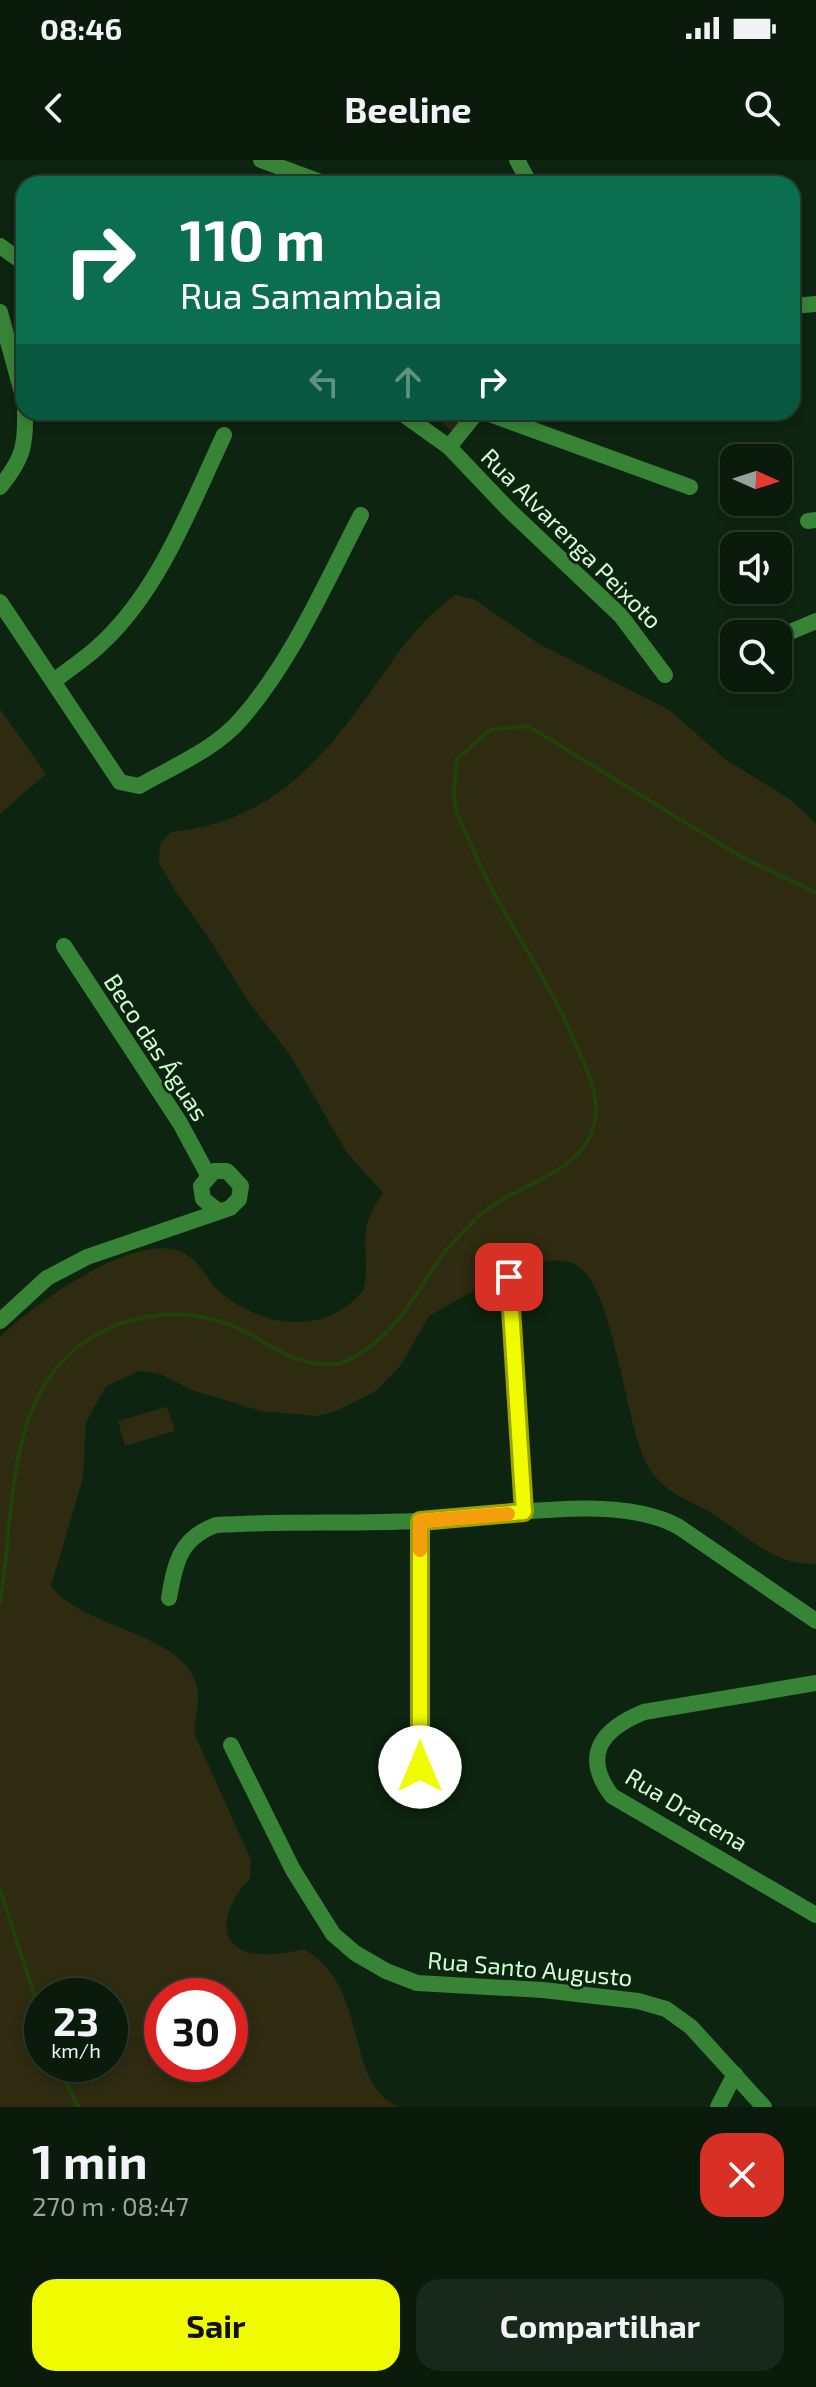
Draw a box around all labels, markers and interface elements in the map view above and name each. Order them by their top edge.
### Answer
text: 08:46 [40,10,122,46]
icon: back [32,86,76,130]
icon: search [740,86,784,130]
text: Beeline [344,87,472,130]
text: 110 m [180,205,325,272]
icon: right [48,208,152,312]
text: Rua Samambaia [180,273,442,316]
icon: left [302,360,346,404]
icon: ahead [386,360,430,404]
icon: right [470,360,514,404]
street label: Rua Alvarenga Peixoto [476,442,668,634]
north arrow [720,444,792,516]
map controls [720,444,792,692]
button: sound [720,532,792,604]
button: search [720,620,792,692]
street label: Beco das Águas [99,968,215,1126]
pin [475,1243,543,1311]
icon: arrive [487,1255,531,1299]
position arrow [378,1725,462,1809]
street label: Rua Dracena [621,1761,753,1857]
street label: Rua Santo Augusto [426,1945,634,1991]
speed limit sign: 30 [144,1978,248,2082]
text: 23 [53,1996,99,2044]
text: km/h [51,2038,101,2062]
text: 1 min [32,2131,148,2189]
button: close [700,2133,784,2217]
text: 270 m · 08:47 [32,2190,189,2221]
button: Sair [32,2279,400,2371]
button: Compartilhar [416,2279,784,2371]

